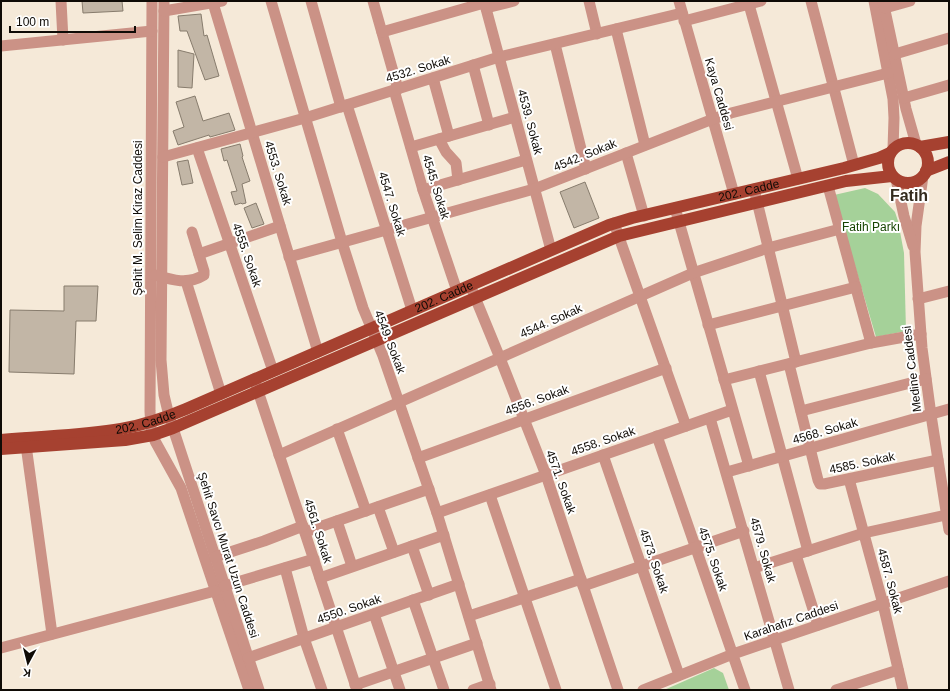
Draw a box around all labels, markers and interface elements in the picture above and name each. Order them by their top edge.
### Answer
scale bar [10,8,135,34]
text: 100 m [16,15,49,29]
street label: 4532. Sokak [384,52,453,85]
street label: Kaya Caddesi [702,56,736,132]
street label: 4539. Sokak [515,88,546,157]
street label: 4542. Sokak [551,136,619,174]
street label: 4553. Sokak [262,139,295,208]
street label: Şehit M. Selim Kiraz Caddesi [131,140,145,296]
street label: 4545. Sokak [420,153,453,222]
street label: 4547. Sokak [376,170,409,239]
street label: 202. Cadde [717,176,781,204]
district label: Fatih [890,187,928,204]
park label: Fatih Parkı [842,220,900,234]
street label: 4555. Sokak [230,221,265,290]
street label: 202. Cadde [413,278,476,316]
street label: 4544. Sokak [518,301,585,341]
street label: 4549. Sokak [372,308,409,377]
street label: Medine Caddesi [900,325,924,413]
street label: 4556. Sokak [503,382,572,418]
street label: 202. Cadde [114,407,178,437]
street label: 4568. Sokak [791,415,860,447]
street label: 4558. Sokak [569,423,638,458]
street label: 4571. Sokak [543,448,579,517]
street label: 4585. Sokak [828,449,897,477]
street label: Şehit Savcı Murat Uzun Caddesi [195,470,261,640]
street label: 4561. Sokak [301,497,335,566]
street label: 4579. Sokak [747,516,779,585]
street label: 4575. Sokak [696,525,731,594]
street label: 4573. Sokak [637,527,672,596]
street label: 4587. Sokak [875,547,906,616]
street label: 4550. Sokak [315,591,384,626]
street label: Karahafız Caddesi [742,598,840,644]
north arrow [8,643,48,683]
text: K [22,666,31,679]

